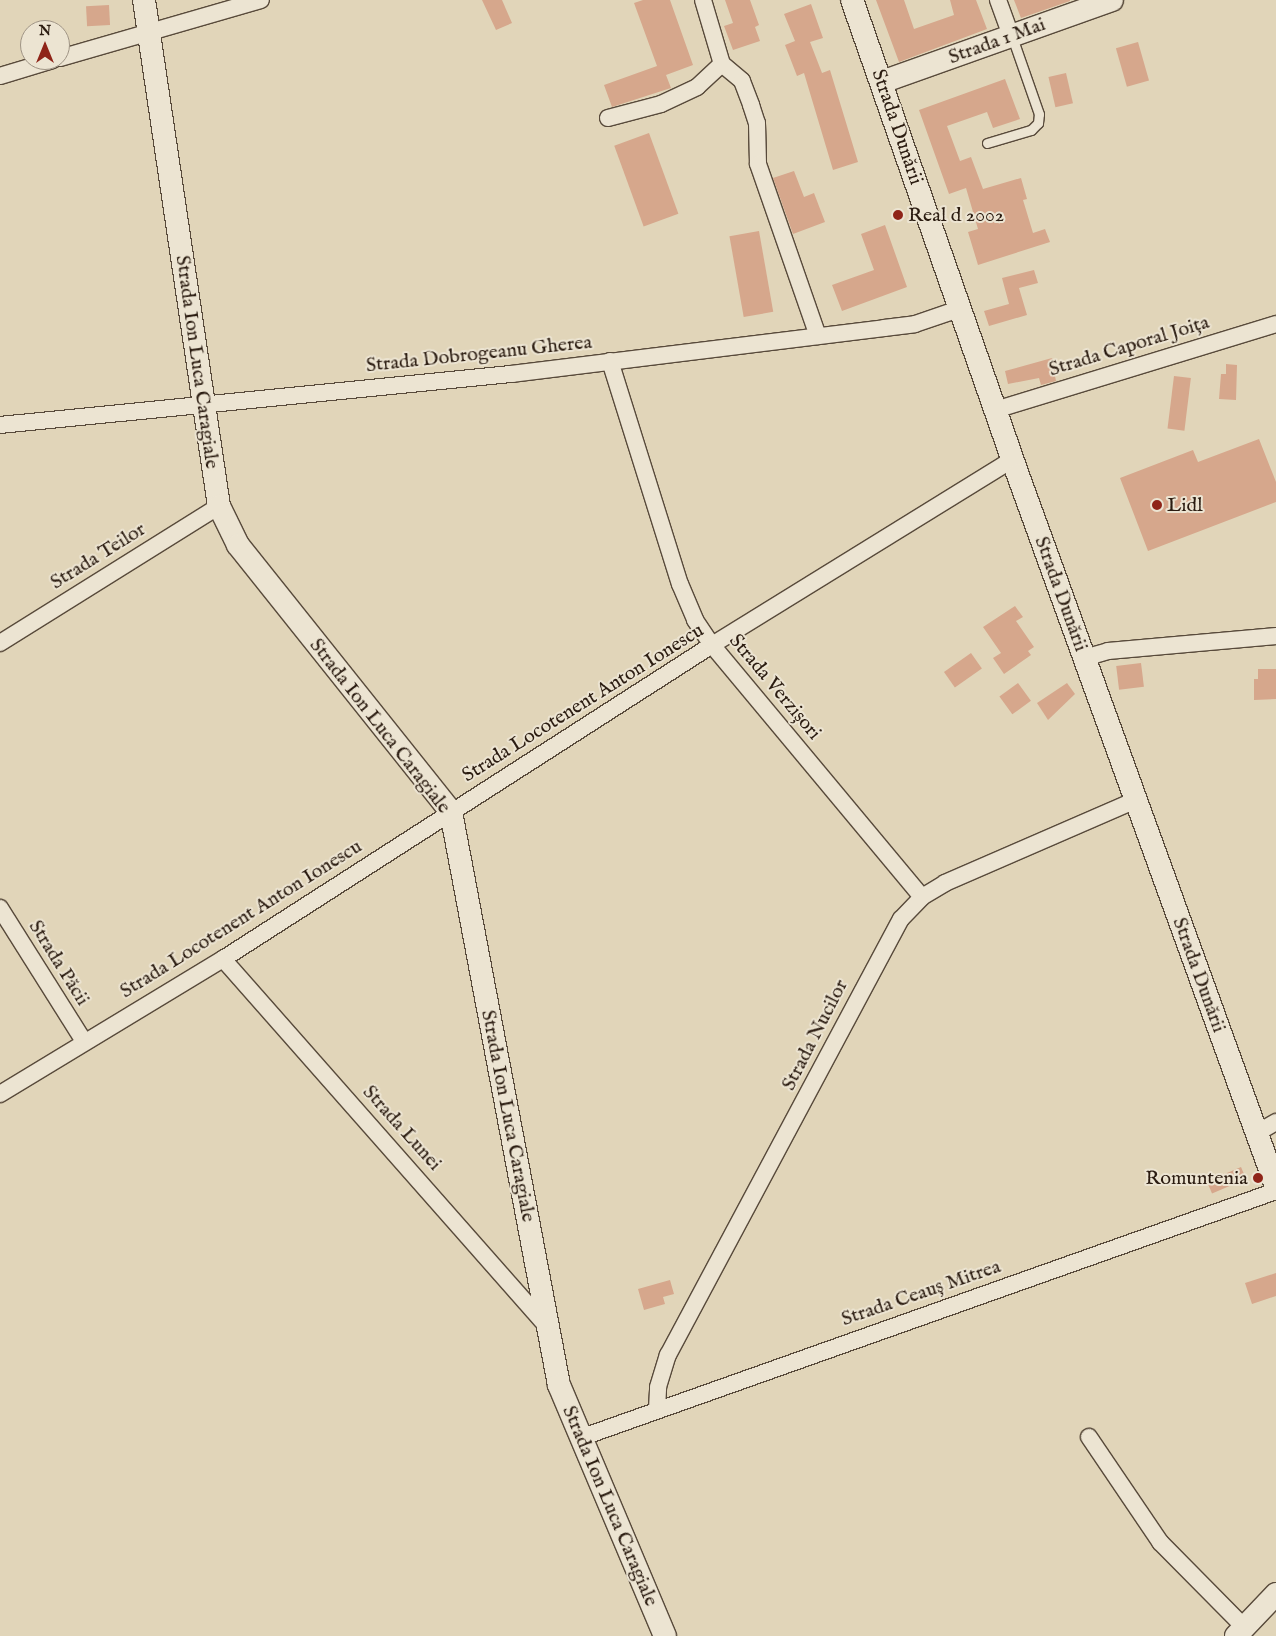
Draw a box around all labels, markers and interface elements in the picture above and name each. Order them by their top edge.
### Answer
street label: Strada 1 Mai [945,12,1049,70]
north arrow [20,20,70,70]
text: N [39,22,51,40]
street label: Strada Dunării [866,66,928,188]
place label: Real d 2002 [908,203,1004,227]
marker: Real d 2002 [892,209,904,221]
street label: Strada Ion Luca Caragiale [170,254,224,470]
street label: Strada Caporal Joița [1046,310,1212,382]
street label: Strada Dobrogeanu Gherea [365,330,593,378]
place label: Lidl [1167,493,1203,517]
marker: Lidl [1151,499,1163,511]
street label: Strada Teilor [46,517,150,595]
street label: Strada Dunării [1029,533,1093,655]
street label: Strada Locotenent Anton Ionescu [458,618,708,788]
street label: Strada Verzișori [724,629,826,745]
street label: Strada Ion Luca Caragiale [304,634,456,818]
street label: Strada Locotenent Anton Ionescu [116,834,366,1004]
street label: Strada Dunării [1167,914,1231,1036]
street label: Strada Păcii [23,916,95,1010]
street label: Strada Nucilor [777,976,853,1094]
street label: Strada Ion Luca Caragiale [476,1008,540,1224]
street label: Strada Lunei [357,1080,447,1176]
place label: Romuntenia [1145,1166,1248,1190]
marker: Romuntenia [1252,1172,1264,1184]
street label: Strada Ceauș Mitrea [838,1255,1004,1331]
street label: Strada Ion Luca Caragiale [557,1402,663,1610]

